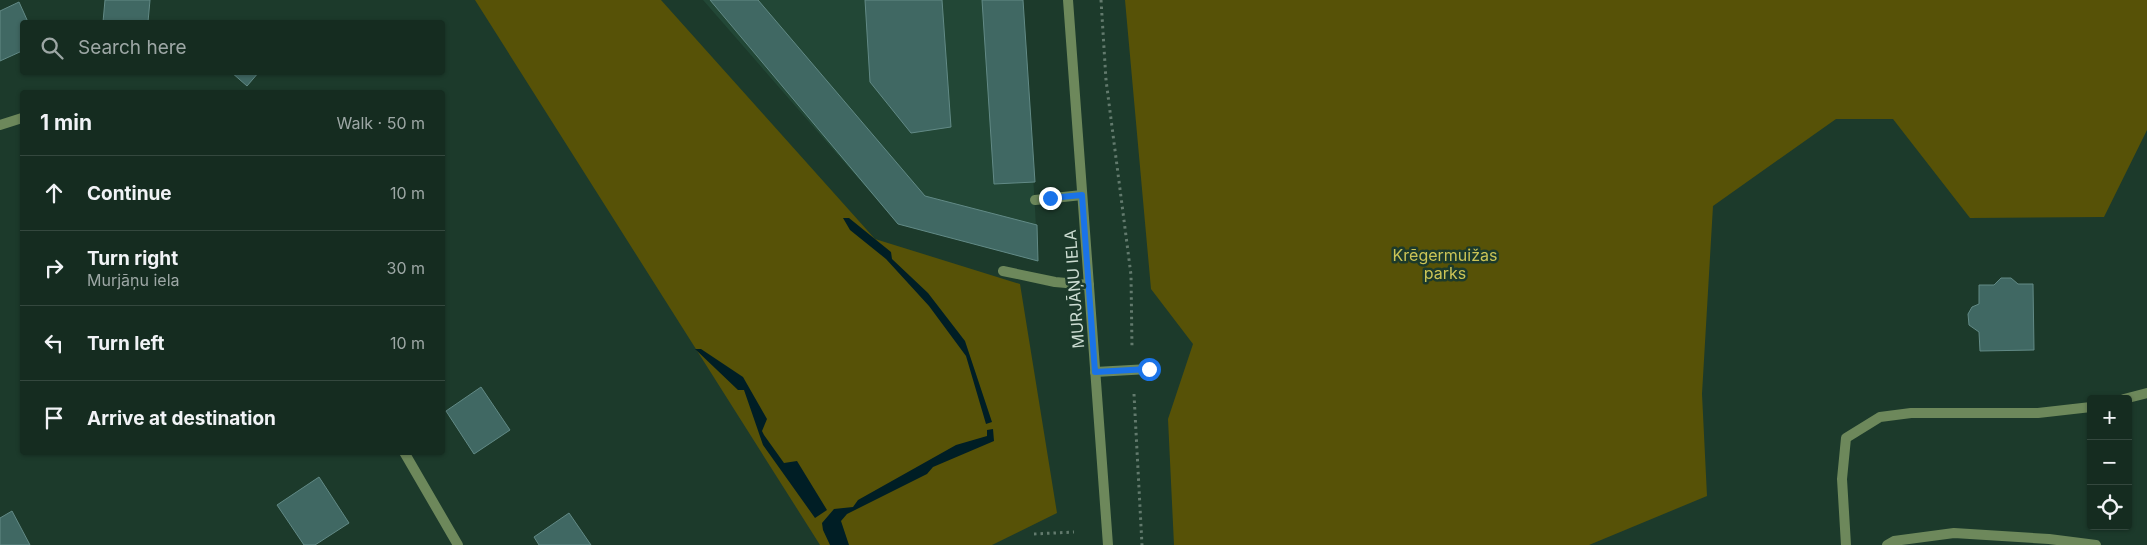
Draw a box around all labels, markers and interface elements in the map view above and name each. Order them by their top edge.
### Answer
search box [20,20,445,75]
icon: search [38,34,66,62]
text: Search here [78,36,187,59]
text: 1 min [40,110,92,135]
text: Walk · 50 m [336,113,425,133]
icon: ahead [40,179,68,207]
text: Continue [87,182,172,205]
text: 10 m [390,183,425,203]
route end [1039,187,1062,210]
street label: MURJĀŅU IELA [1060,229,1088,349]
park label: Krēgermuižas parks [1393,245,1497,283]
text: Turn right [87,247,178,270]
icon: right [40,254,68,282]
text: 30 m [387,258,425,278]
text: Murjāņu iela [87,270,180,290]
icon: left [40,329,68,357]
text: Turn left [87,332,165,355]
text: 10 m [390,333,425,353]
route start [1138,358,1161,381]
map controls [2087,395,2132,530]
button: + [2087,395,2132,440]
icon: arrive [40,404,68,432]
text: Arrive at destination [87,407,276,430]
button: − [2087,440,2132,485]
button: locate [2087,485,2132,530]

